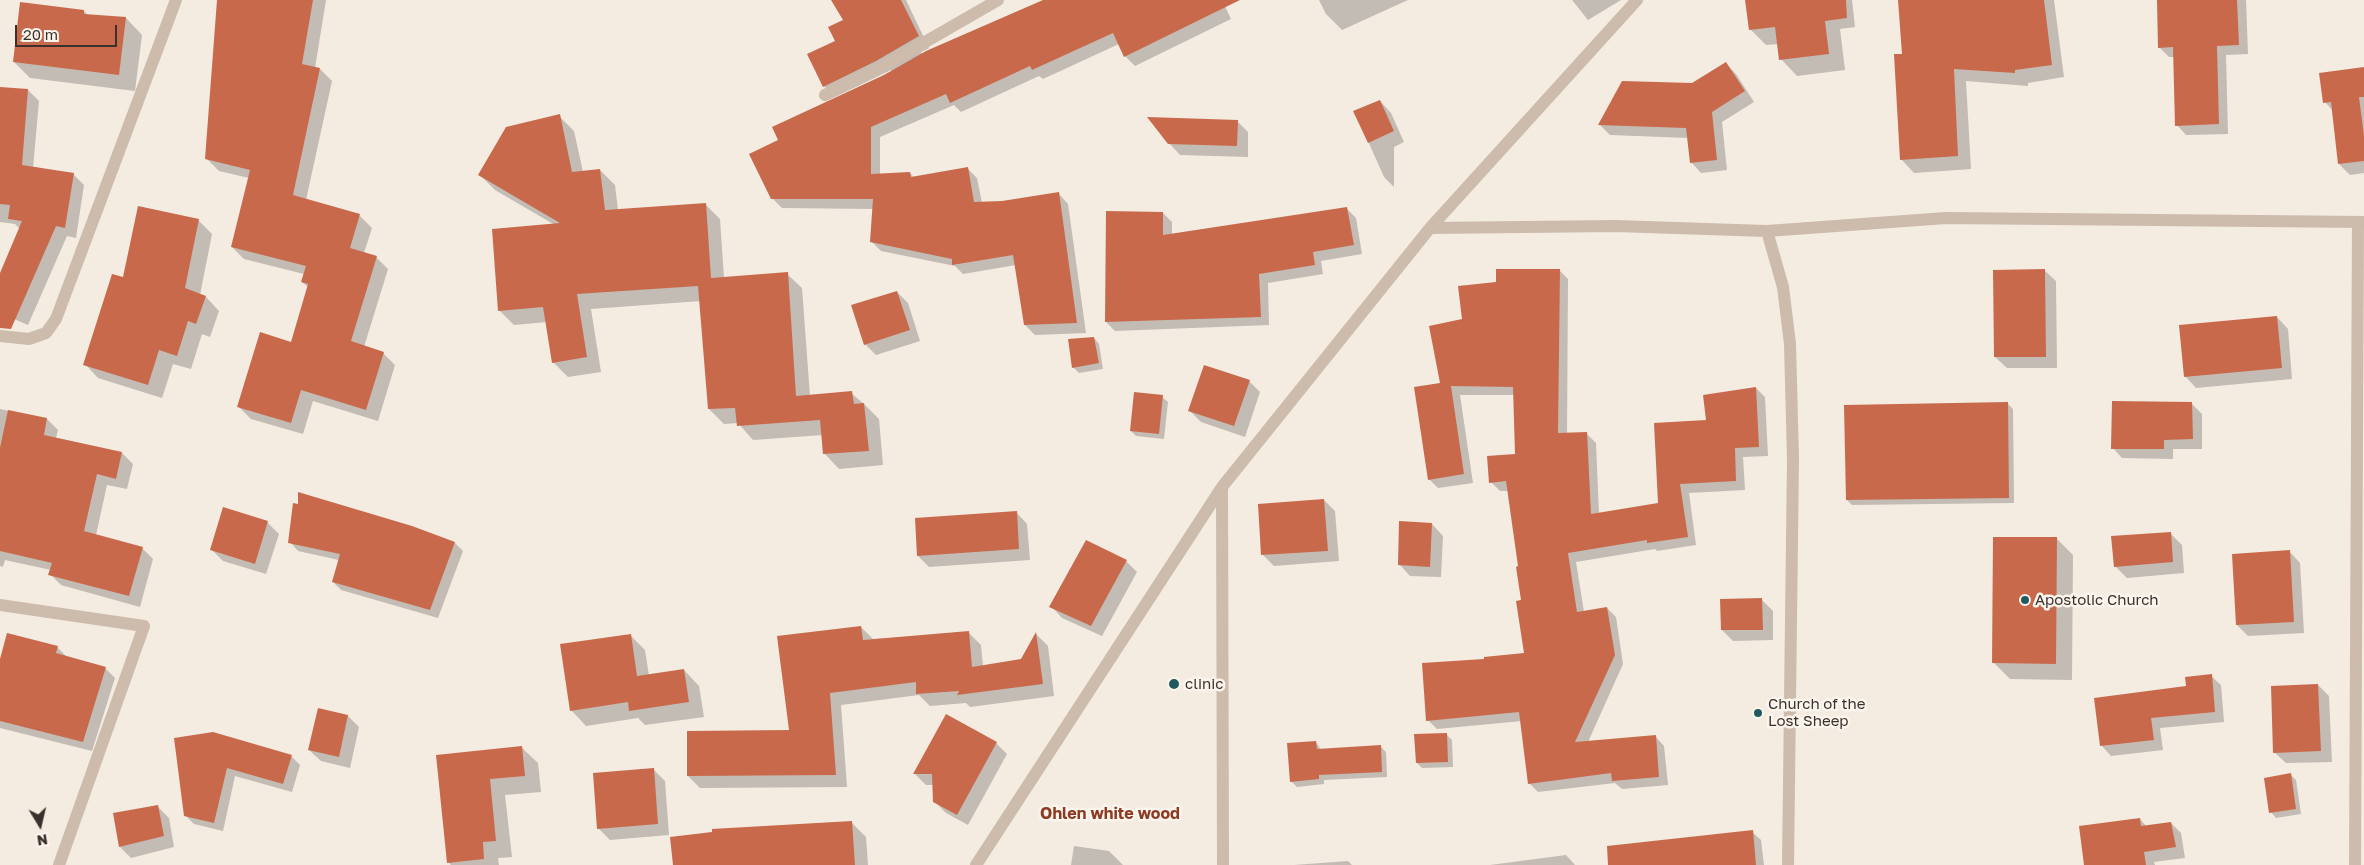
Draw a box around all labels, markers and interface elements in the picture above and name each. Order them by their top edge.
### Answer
scale bar [18,15,120,47]
text: 20 m [23,25,58,43]
place label: Apostolic Church [2035,591,2159,609]
marker: Apostolic Church [2019,594,2031,606]
place label: clinic [1185,675,1223,693]
marker: clinic [1167,677,1181,691]
place label: Church of the Lost Sheep [1768,695,1865,730]
marker: Church of the Lost Sheep [1752,707,1764,719]
north arrow [15,800,65,850]
district label: Ohlen white wood [1040,804,1180,824]
text: N [36,831,49,850]

